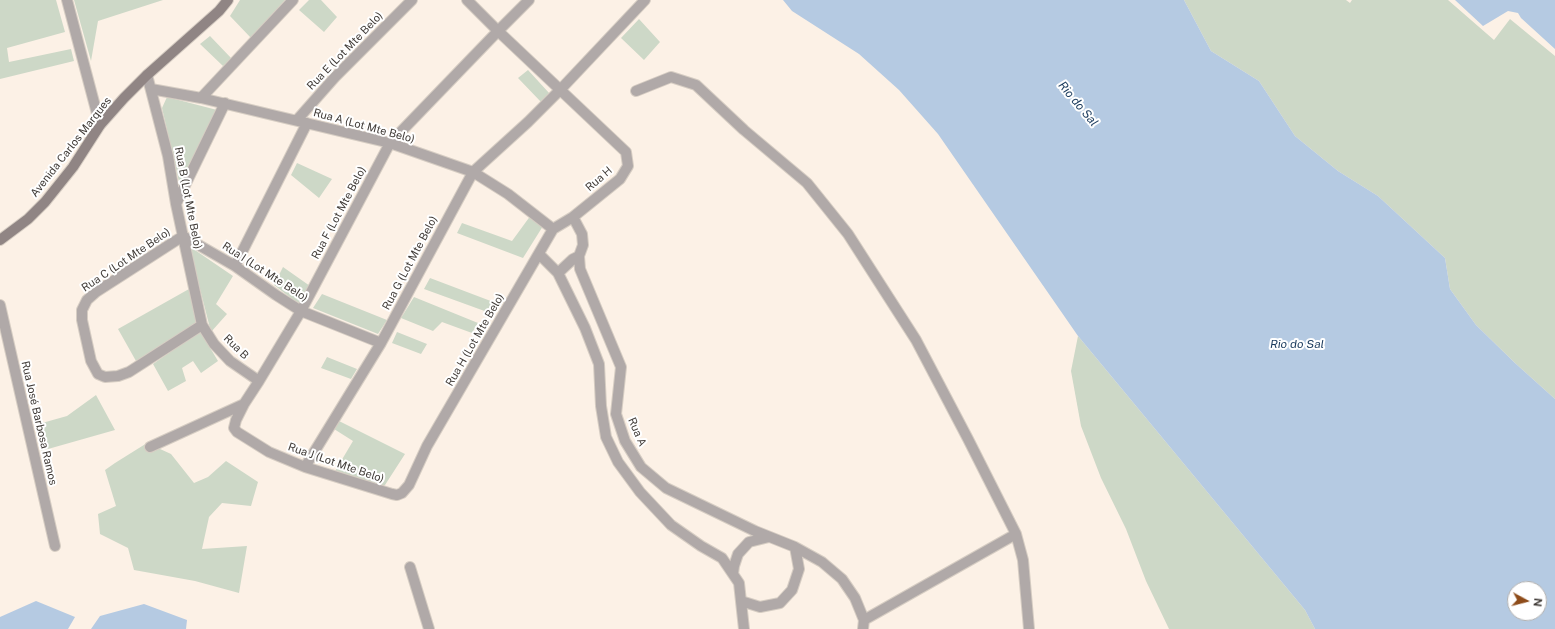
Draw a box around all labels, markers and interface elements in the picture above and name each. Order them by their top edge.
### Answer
street label: Rua E (Lot Mte Belo) [304,9,386,93]
water label: Rio do Sal [1055,79,1101,129]
street label: Avenida Carlos Marques [28,94,114,200]
street label: Rua A (Lot Mte Belo) [312,106,416,146]
street label: Rua B (Lot Mte Belo) [172,146,204,250]
street label: Rua F (Lot Mte Belo) [309,164,369,262]
street label: Rua H [583,164,615,194]
street label: Rua G (Lot Mte Belo) [380,214,440,312]
street label: Rua C (Lot Mte Belo) [79,225,173,295]
street label: Rua I (Lot Mte Belo) [220,239,310,305]
street label: Rua H (Lot Mte Belo) [443,291,507,389]
street label: Rua B [221,332,251,362]
water label: Rio do Sal [1270,337,1324,351]
street label: Rua José Barbosa Ramos [18,360,60,486]
street label: Rua A [625,415,649,449]
street label: Rua J (Lot Mte Belo) [286,440,386,486]
north arrow [1507,581,1547,621]
text: N [1531,597,1544,607]

